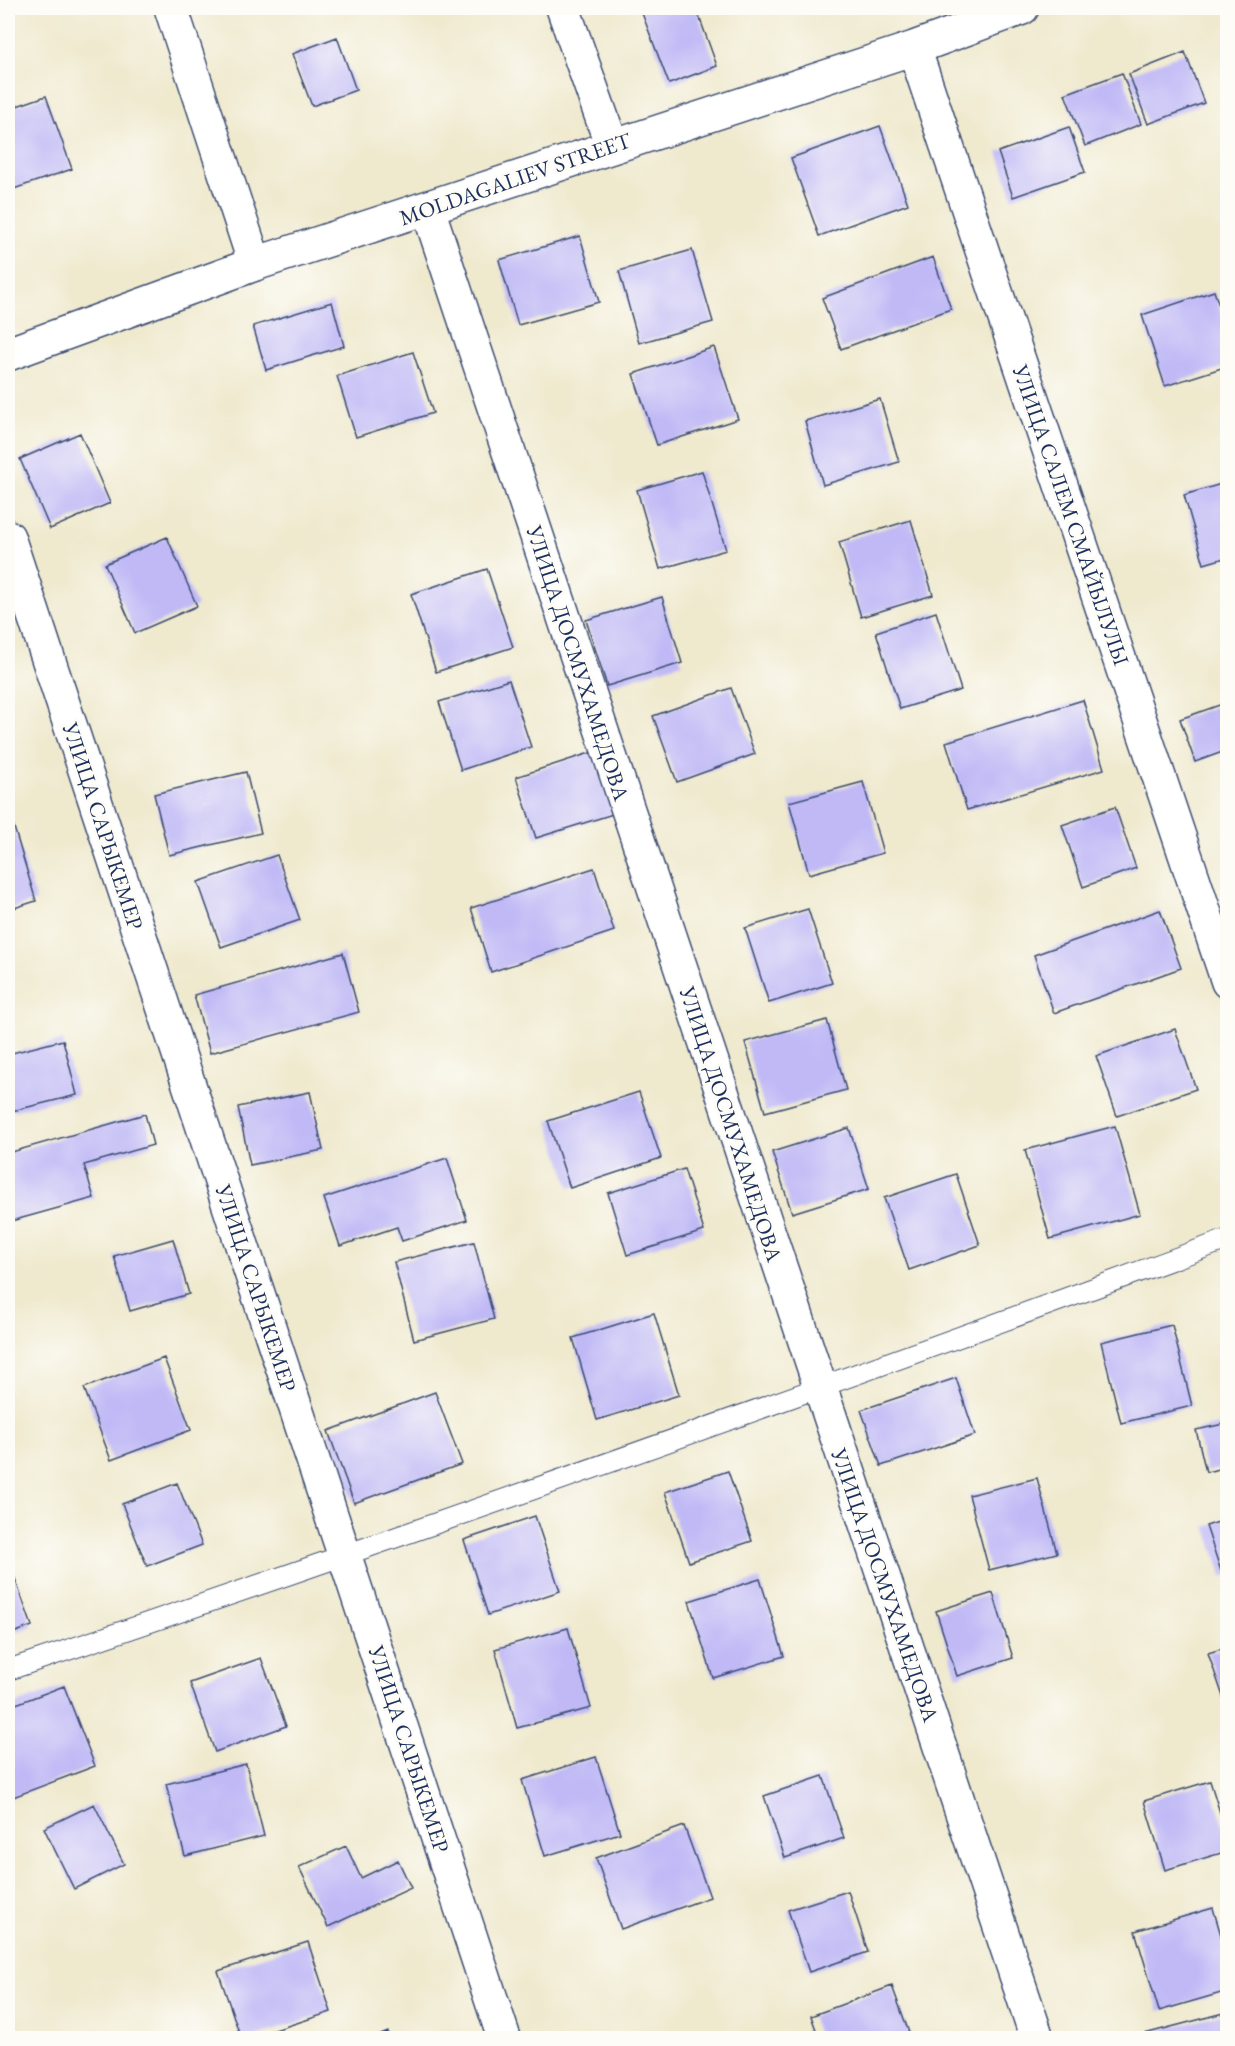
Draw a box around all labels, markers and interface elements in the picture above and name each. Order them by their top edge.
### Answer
street label: MOLDAGALIEV STREET [395,126,635,232]
street label: УЛИЦА САЛЕМ СМАЙЫЛУЛЫ [1005,360,1136,669]
street label: УЛИЦА ДОСМУХАМЕДОВА [519,521,636,805]
street label: УЛИЦА САРЫКЕМЕР [56,718,150,933]
street label: УЛИЦА ДОСМУХАМЕДОВА [672,982,789,1266]
street label: УЛИЦА САРЫКЕМЕР [209,1180,303,1395]
street label: УЛИЦА ДОСМУХАМЕДОВА [824,1443,946,1726]
street label: УЛИЦА САРЫКЕМЕР [362,1641,456,1856]

